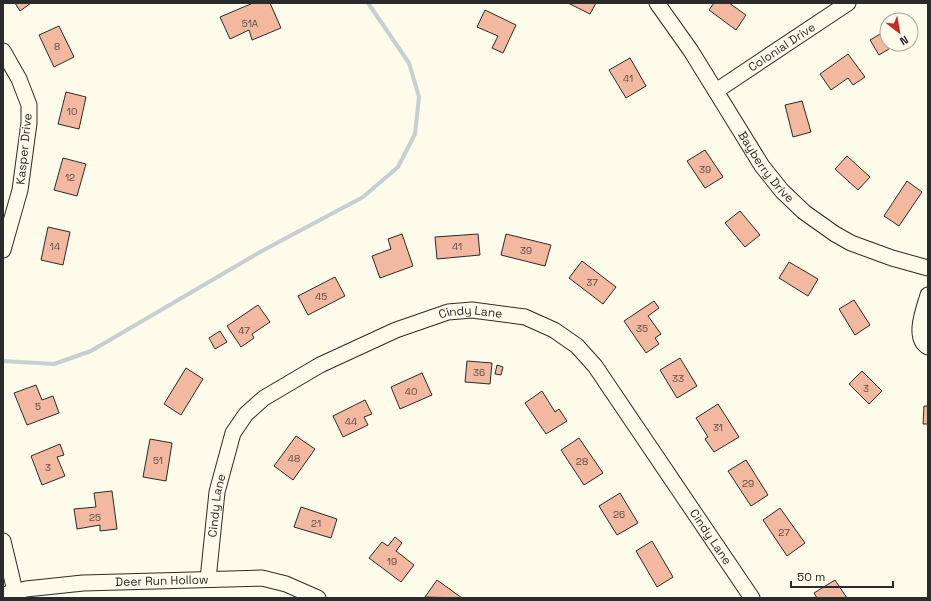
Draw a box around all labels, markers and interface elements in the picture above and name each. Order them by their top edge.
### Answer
north arrow [879,12,919,52]
house number: 51A [242,17,259,30]
street label: Colonial Drive [745,19,818,75]
text: N [897,33,911,48]
house number: 8 [54,40,60,53]
house number: 41 [623,72,633,85]
house number: 10 [67,105,77,118]
street label: Kasper Drive [12,113,36,185]
street label: Bayberry Drive [734,128,797,206]
house number: 39 [699,163,711,176]
house number: 12 [65,171,75,184]
house number: 14 [50,240,60,253]
house number: 41 [452,240,462,253]
house number: 39 [520,244,532,257]
house number: 37 [586,276,598,289]
house number: 45 [315,290,327,303]
street label: Cindy Lane [436,302,503,323]
house number: 35 [636,322,648,335]
house number: 47 [238,324,250,337]
house number: 36 [473,366,485,379]
house number: 33 [672,372,684,385]
house number: 3 [863,382,869,395]
house number: 40 [405,385,417,398]
house number: 5 [35,400,41,413]
house number: 44 [345,415,357,428]
house number: 31 [713,421,723,434]
house number: 48 [288,452,300,465]
house number: 51 [153,454,163,467]
house number: 28 [576,455,588,468]
house number: 3 [45,461,51,474]
street label: Cindy Lane [204,472,230,538]
house number: 29 [742,477,754,490]
street label: Cindy Lane [686,506,735,568]
house number: 26 [613,508,625,521]
house number: 25 [89,511,101,524]
house number: 21 [311,517,321,530]
house number: 27 [778,526,790,539]
house number: 19 [387,555,397,568]
scale bar [791,563,893,589]
text: 50 m [797,569,825,585]
street label: Deer Run Hollow [115,571,209,590]

